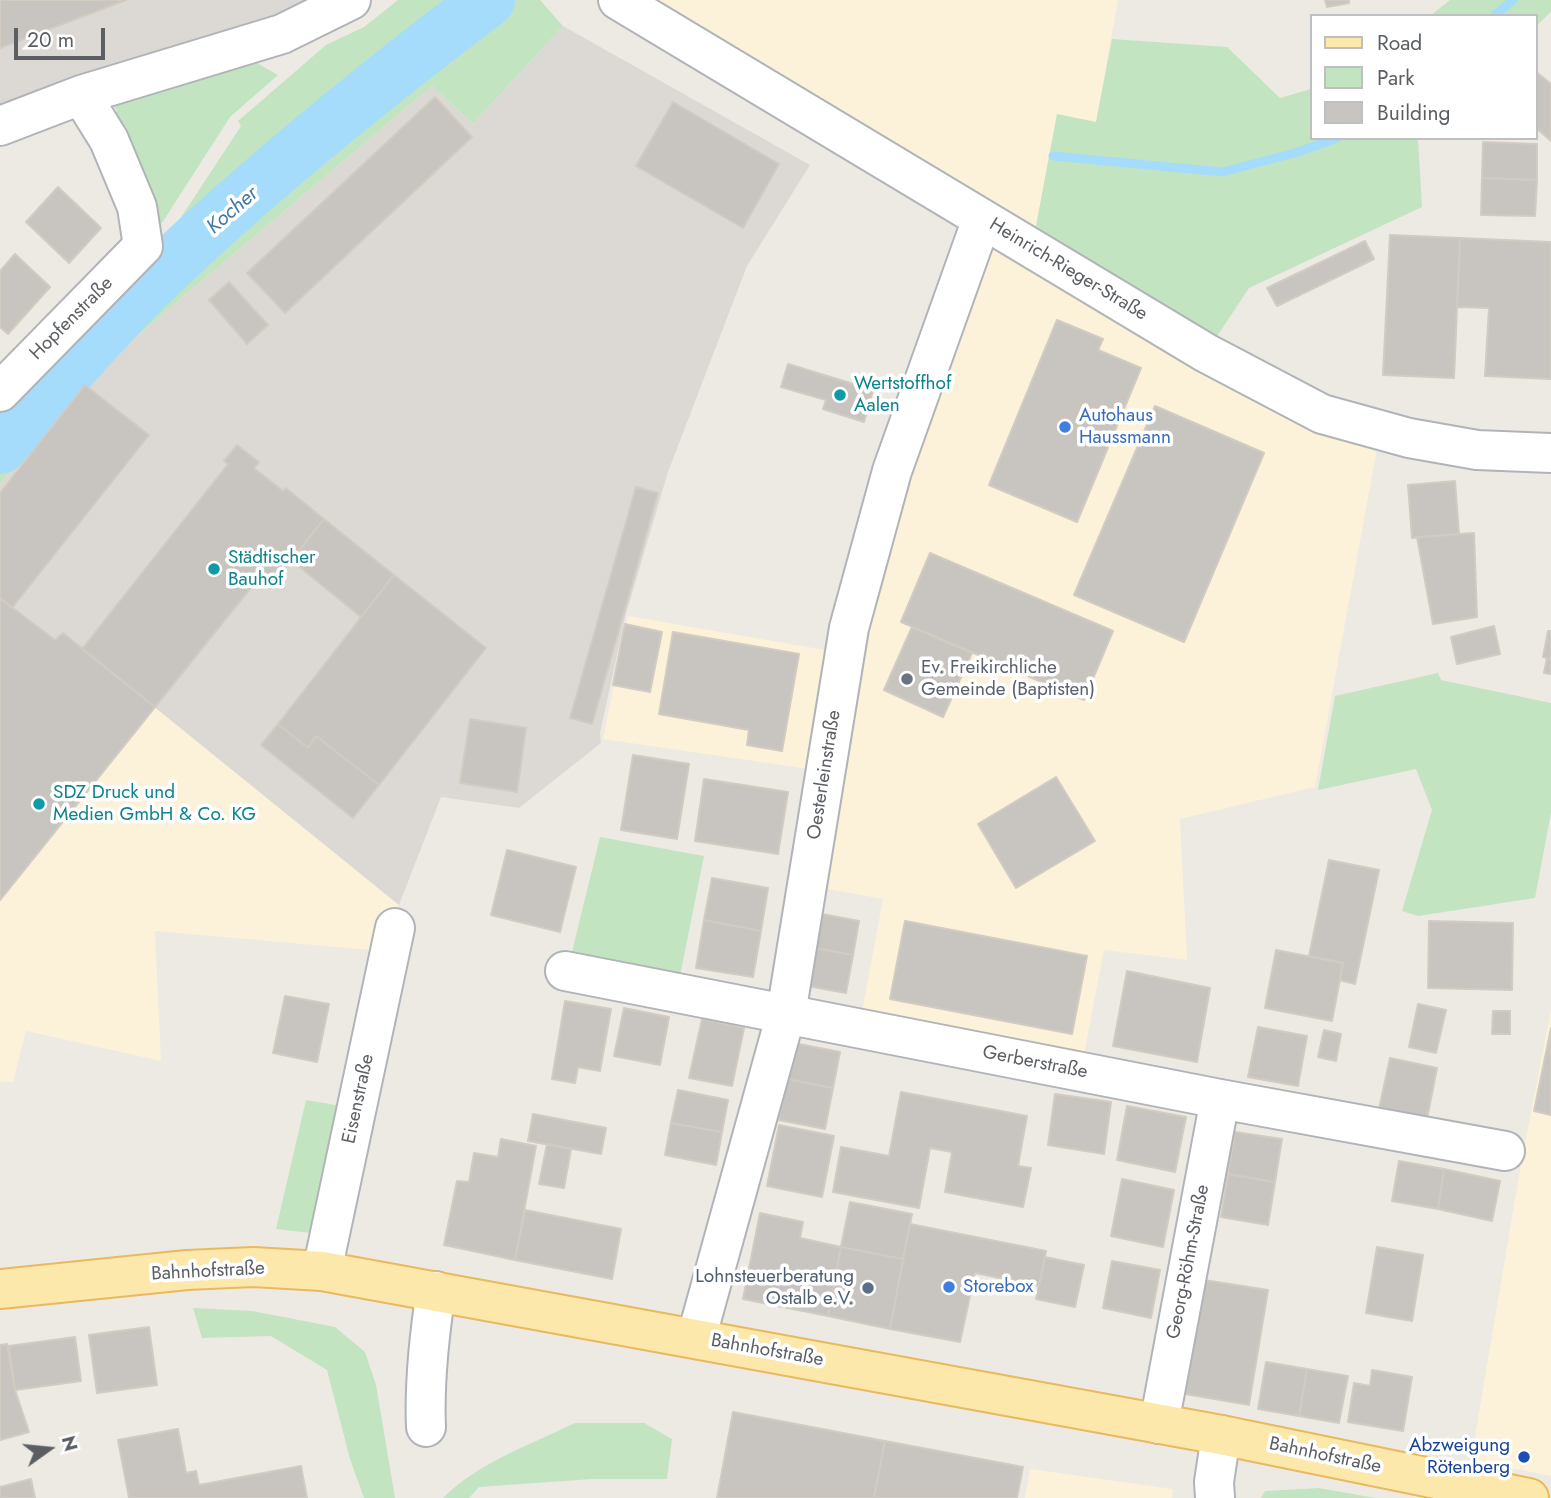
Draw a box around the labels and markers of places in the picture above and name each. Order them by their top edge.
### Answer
place label: Wertstoffhof Aalen [854,373,951,417]
marker: Wertstoffhof Aalen [832,387,848,403]
place label: Autohaus Haussmann [1079,405,1171,449]
marker: Autohaus Haussmann [1057,419,1073,435]
place label: Städtischer Bauhof [228,547,316,591]
marker: Städtischer Bauhof [206,561,222,577]
place label: Ev. Freikirchliche Gemeinde (Baptisten) [921,657,1095,701]
marker: Ev. Freikirchliche Gemeinde (Baptisten) [899,671,915,687]
place label: SDZ Druck und Medien GmbH & Co. KG [53,782,256,826]
marker: SDZ Druck und Medien GmbH & Co. KG [31,796,47,812]
place label: Lohnsteuerberatung Ostalb e.V. [695,1266,854,1310]
place label: Storebox [963,1276,1033,1298]
marker: Storebox [941,1279,957,1295]
marker: Lohnsteuerberatung Ostalb e.V. [860,1280,876,1296]
place label: Abzweigung Rötenberg [1409,1435,1510,1479]
marker: Abzweigung Rötenberg [1516,1449,1532,1465]

